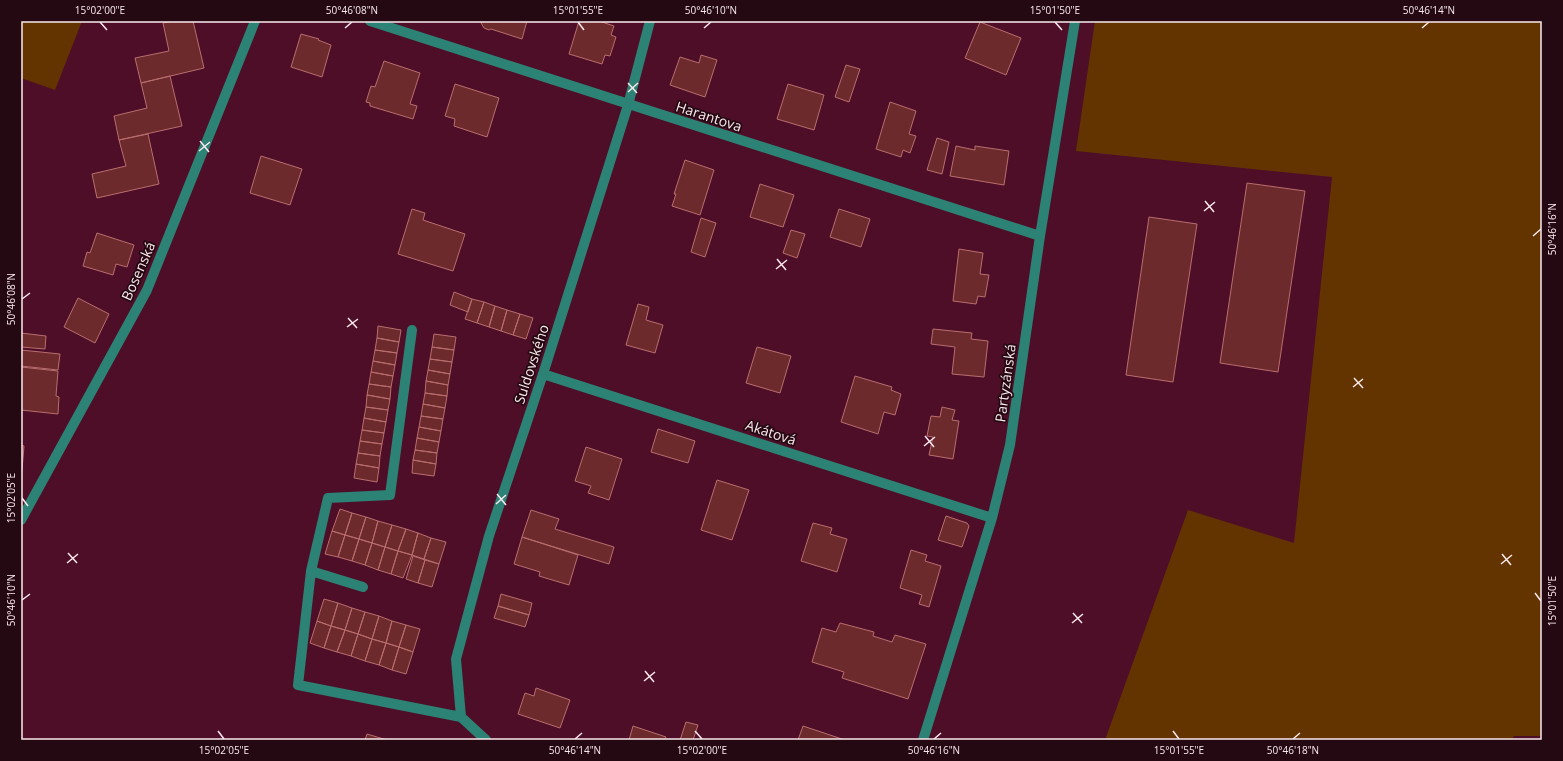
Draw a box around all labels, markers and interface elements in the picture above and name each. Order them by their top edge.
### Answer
text: 15°02'00"E [75,3,125,17]
text: 50°46'08"N [326,3,378,17]
text: 15°01'55"E [553,3,603,17]
text: 50°46'10"N [685,3,737,17]
text: 15°01'50"E [1030,3,1080,17]
text: 50°46'14"N [1403,3,1455,17]
street label: Harantova [674,96,744,136]
text: 50°46'16"N [1545,203,1559,255]
street label: Bosenská [117,239,159,303]
text: 50°46'08"N [4,273,18,325]
street label: Suldovského [509,322,553,406]
street label: Partyzánská [990,343,1020,423]
street label: Akátová [743,415,799,449]
text: 15°02'05"E [4,473,18,523]
text: 50°46'10"N [4,574,18,626]
text: 15°01'50"E [1545,576,1559,626]
text: 15°02'05"E [199,743,249,757]
text: 50°46'14"N [549,743,601,757]
text: 15°02'00"E [677,743,727,757]
text: 50°46'16"N [908,743,960,757]
text: 15°01'55"E [1154,743,1204,757]
text: 50°46'18"N [1267,743,1319,757]

